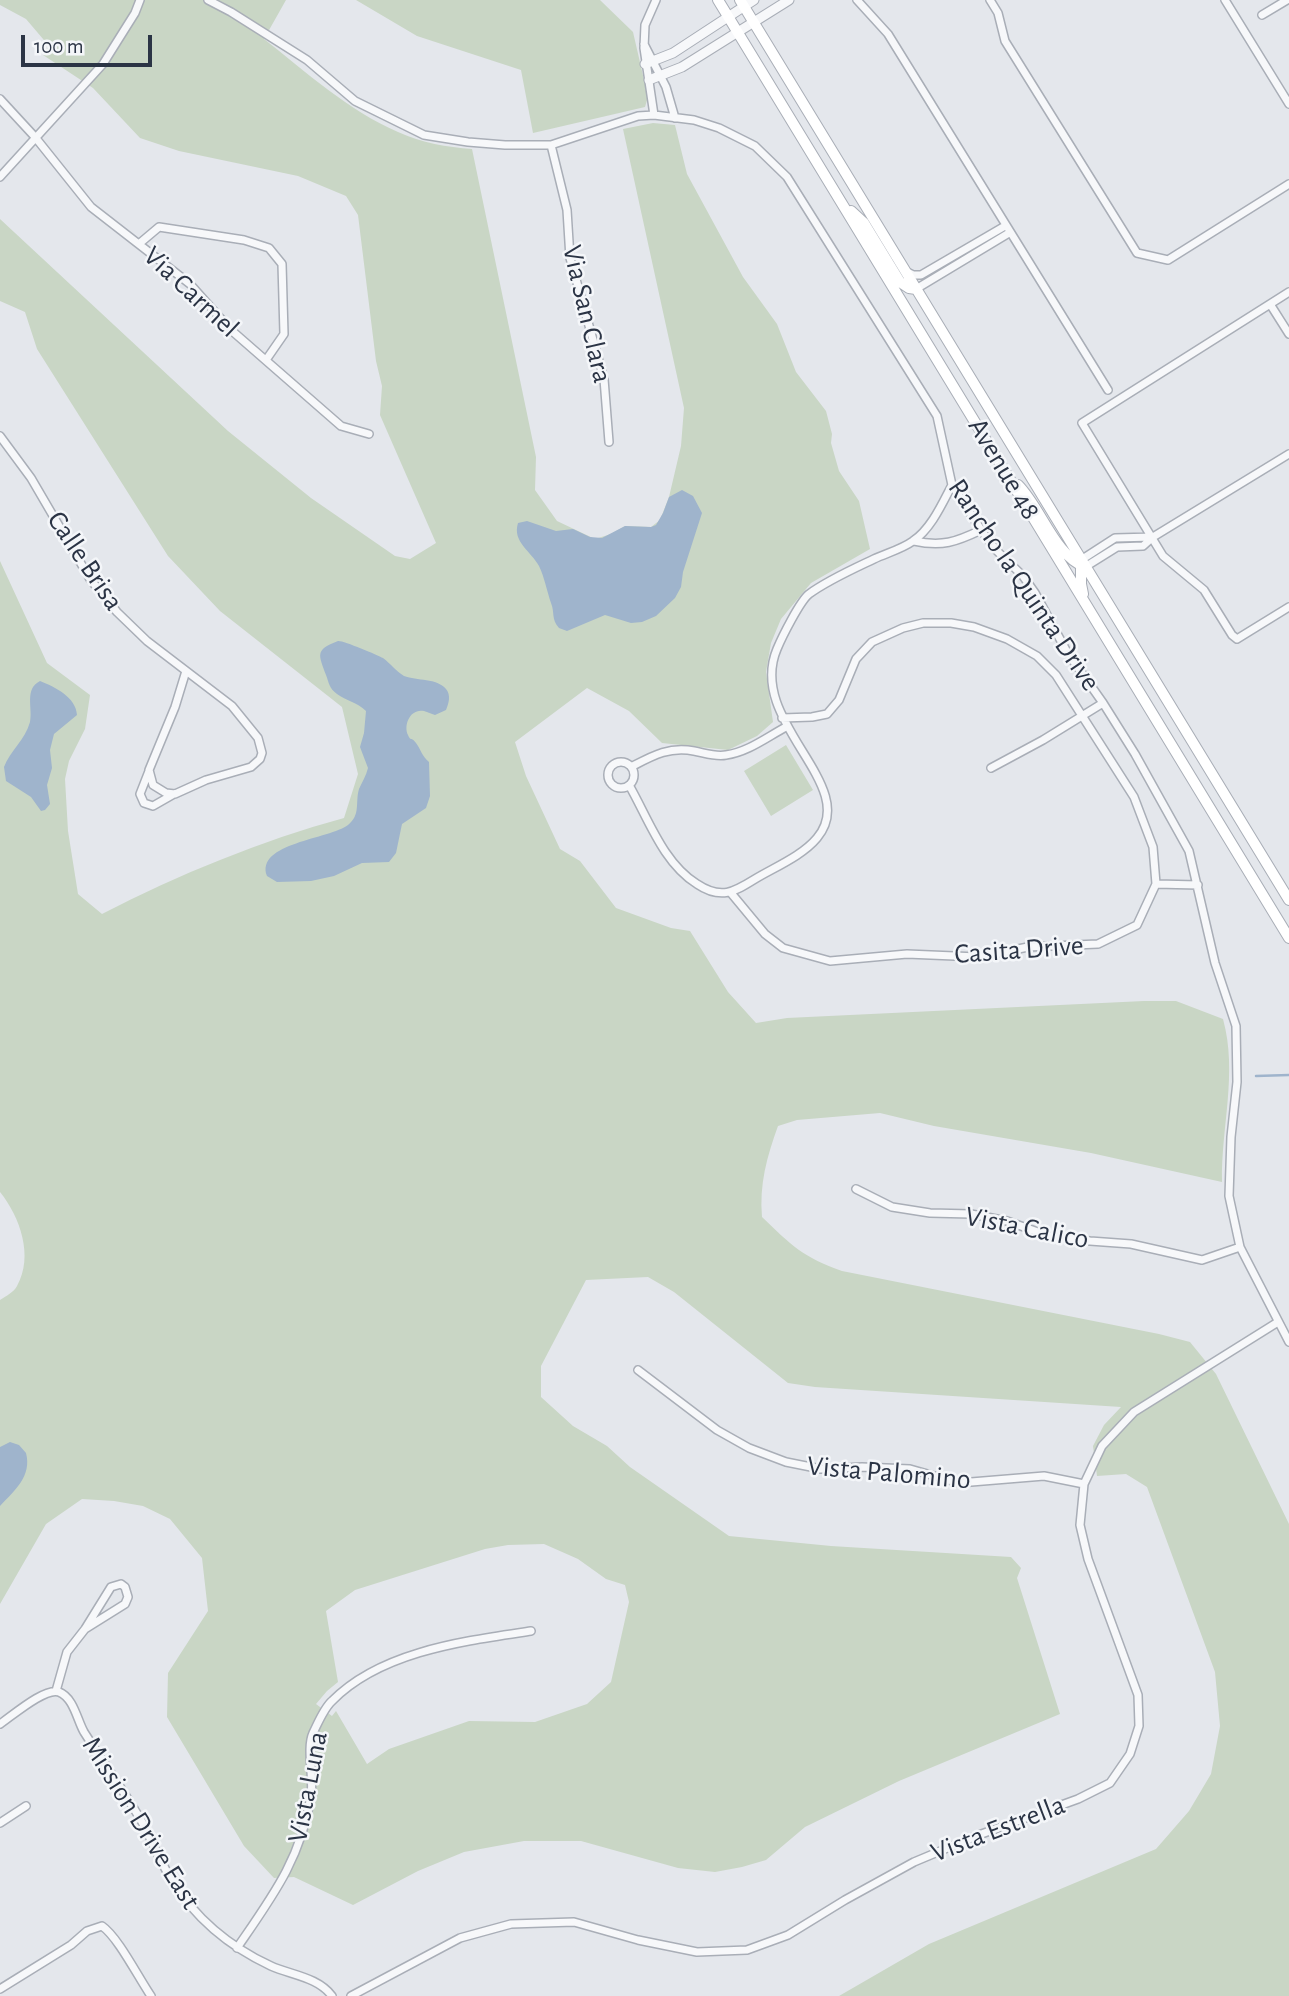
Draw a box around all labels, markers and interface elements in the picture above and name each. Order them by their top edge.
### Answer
scale bar [24,21,156,65]
text: 100 m [34,36,84,57]
street label: Via Carmel [136,239,246,345]
street label: Via San Clara [555,242,619,386]
street label: Avenue 48 [961,412,1047,526]
street label: Rancho la Quinta Drive [941,473,1107,697]
street label: Calle Brisa [40,505,130,617]
street label: Casita Drive [953,929,1085,971]
street label: Vista Calico [962,1200,1092,1256]
street label: Vista Palomino [806,1449,972,1497]
street label: Vista Luna [281,1729,335,1845]
street label: Mission Drive East [75,1731,207,1915]
street label: Vista Estrella [926,1788,1070,1870]

